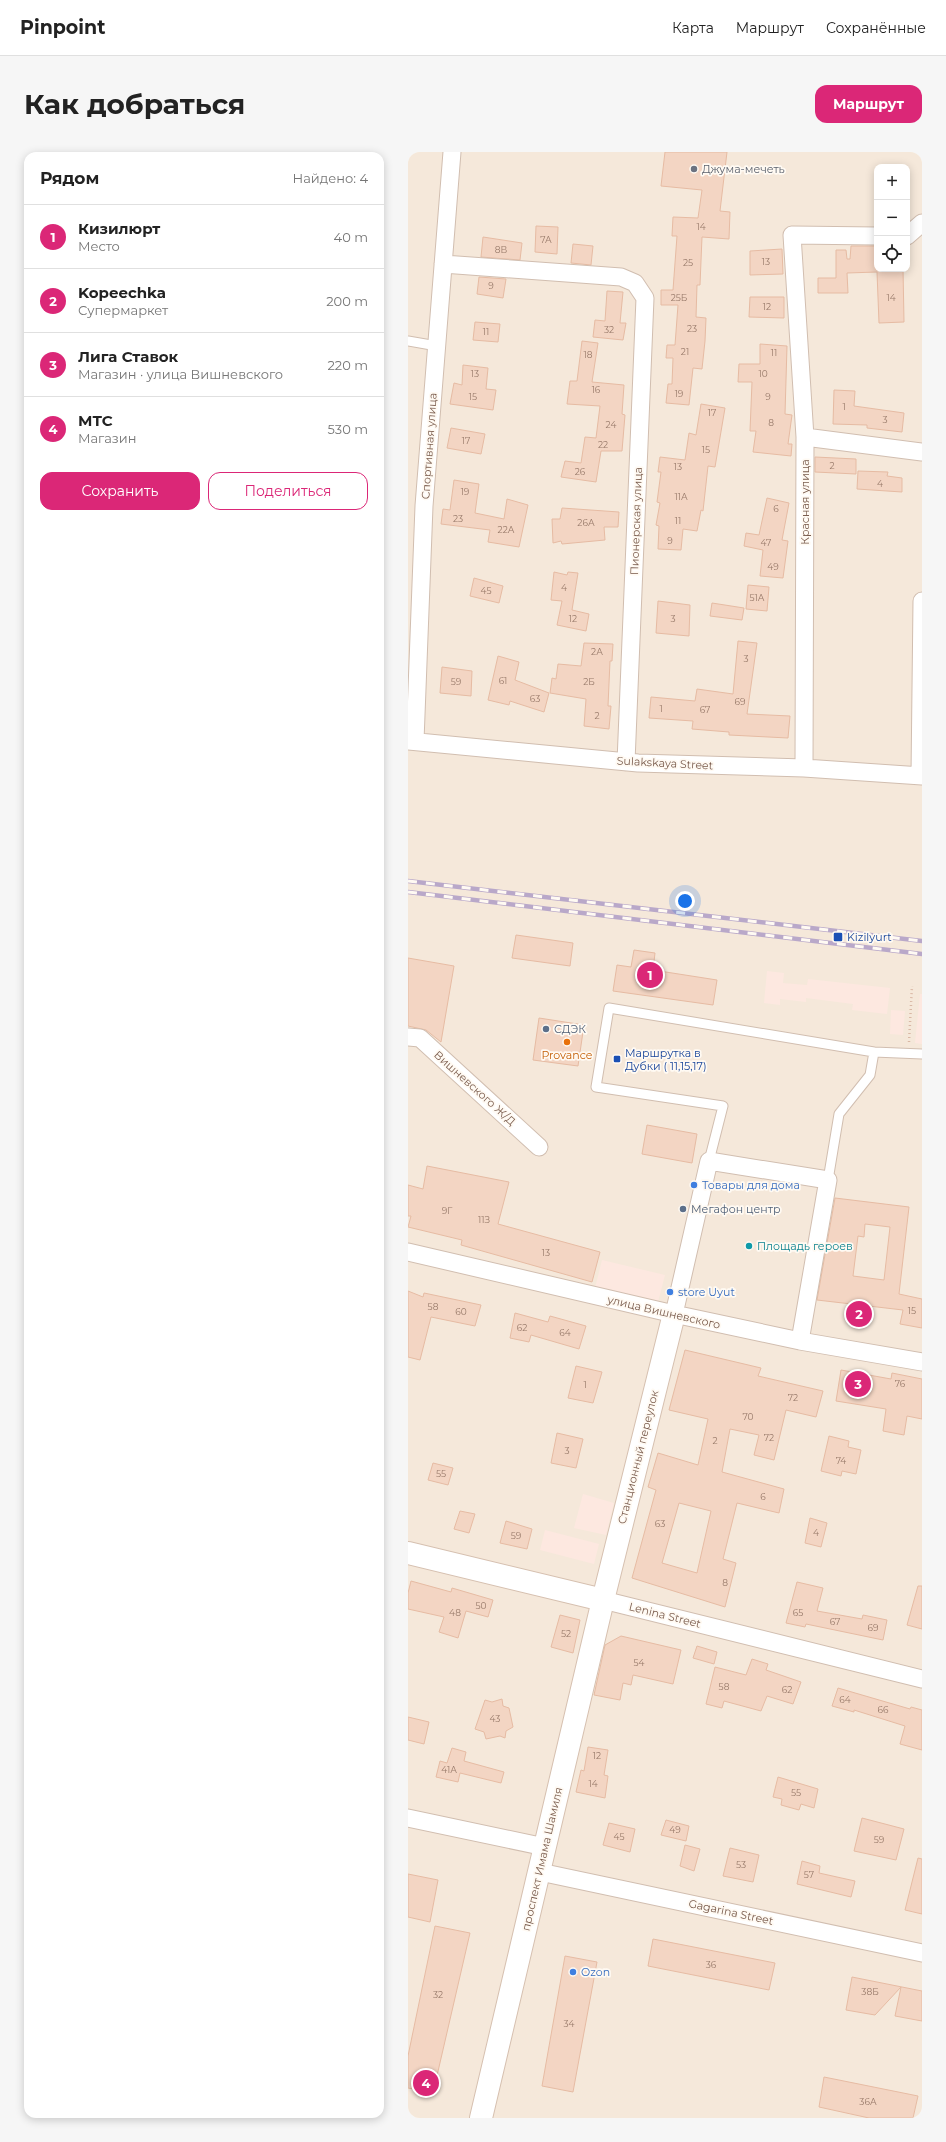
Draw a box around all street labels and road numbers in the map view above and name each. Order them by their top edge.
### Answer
street label: Спортивная улица [418,392,440,500]
street label: Красная улица [798,459,812,545]
street label: Пионерская улица [627,467,645,575]
street label: Sulakskaya Street [616,753,714,773]
street label: Вишневского Ж/Д [431,1048,519,1128]
street label: улица Вишневского [605,1292,722,1332]
street label: Станционный переулок [615,1388,662,1525]
street label: Lenina Street [628,1599,703,1631]
street label: проспект Имама Шамиля [519,1786,565,1932]
street label: Gagarina Street [687,1896,775,1928]

